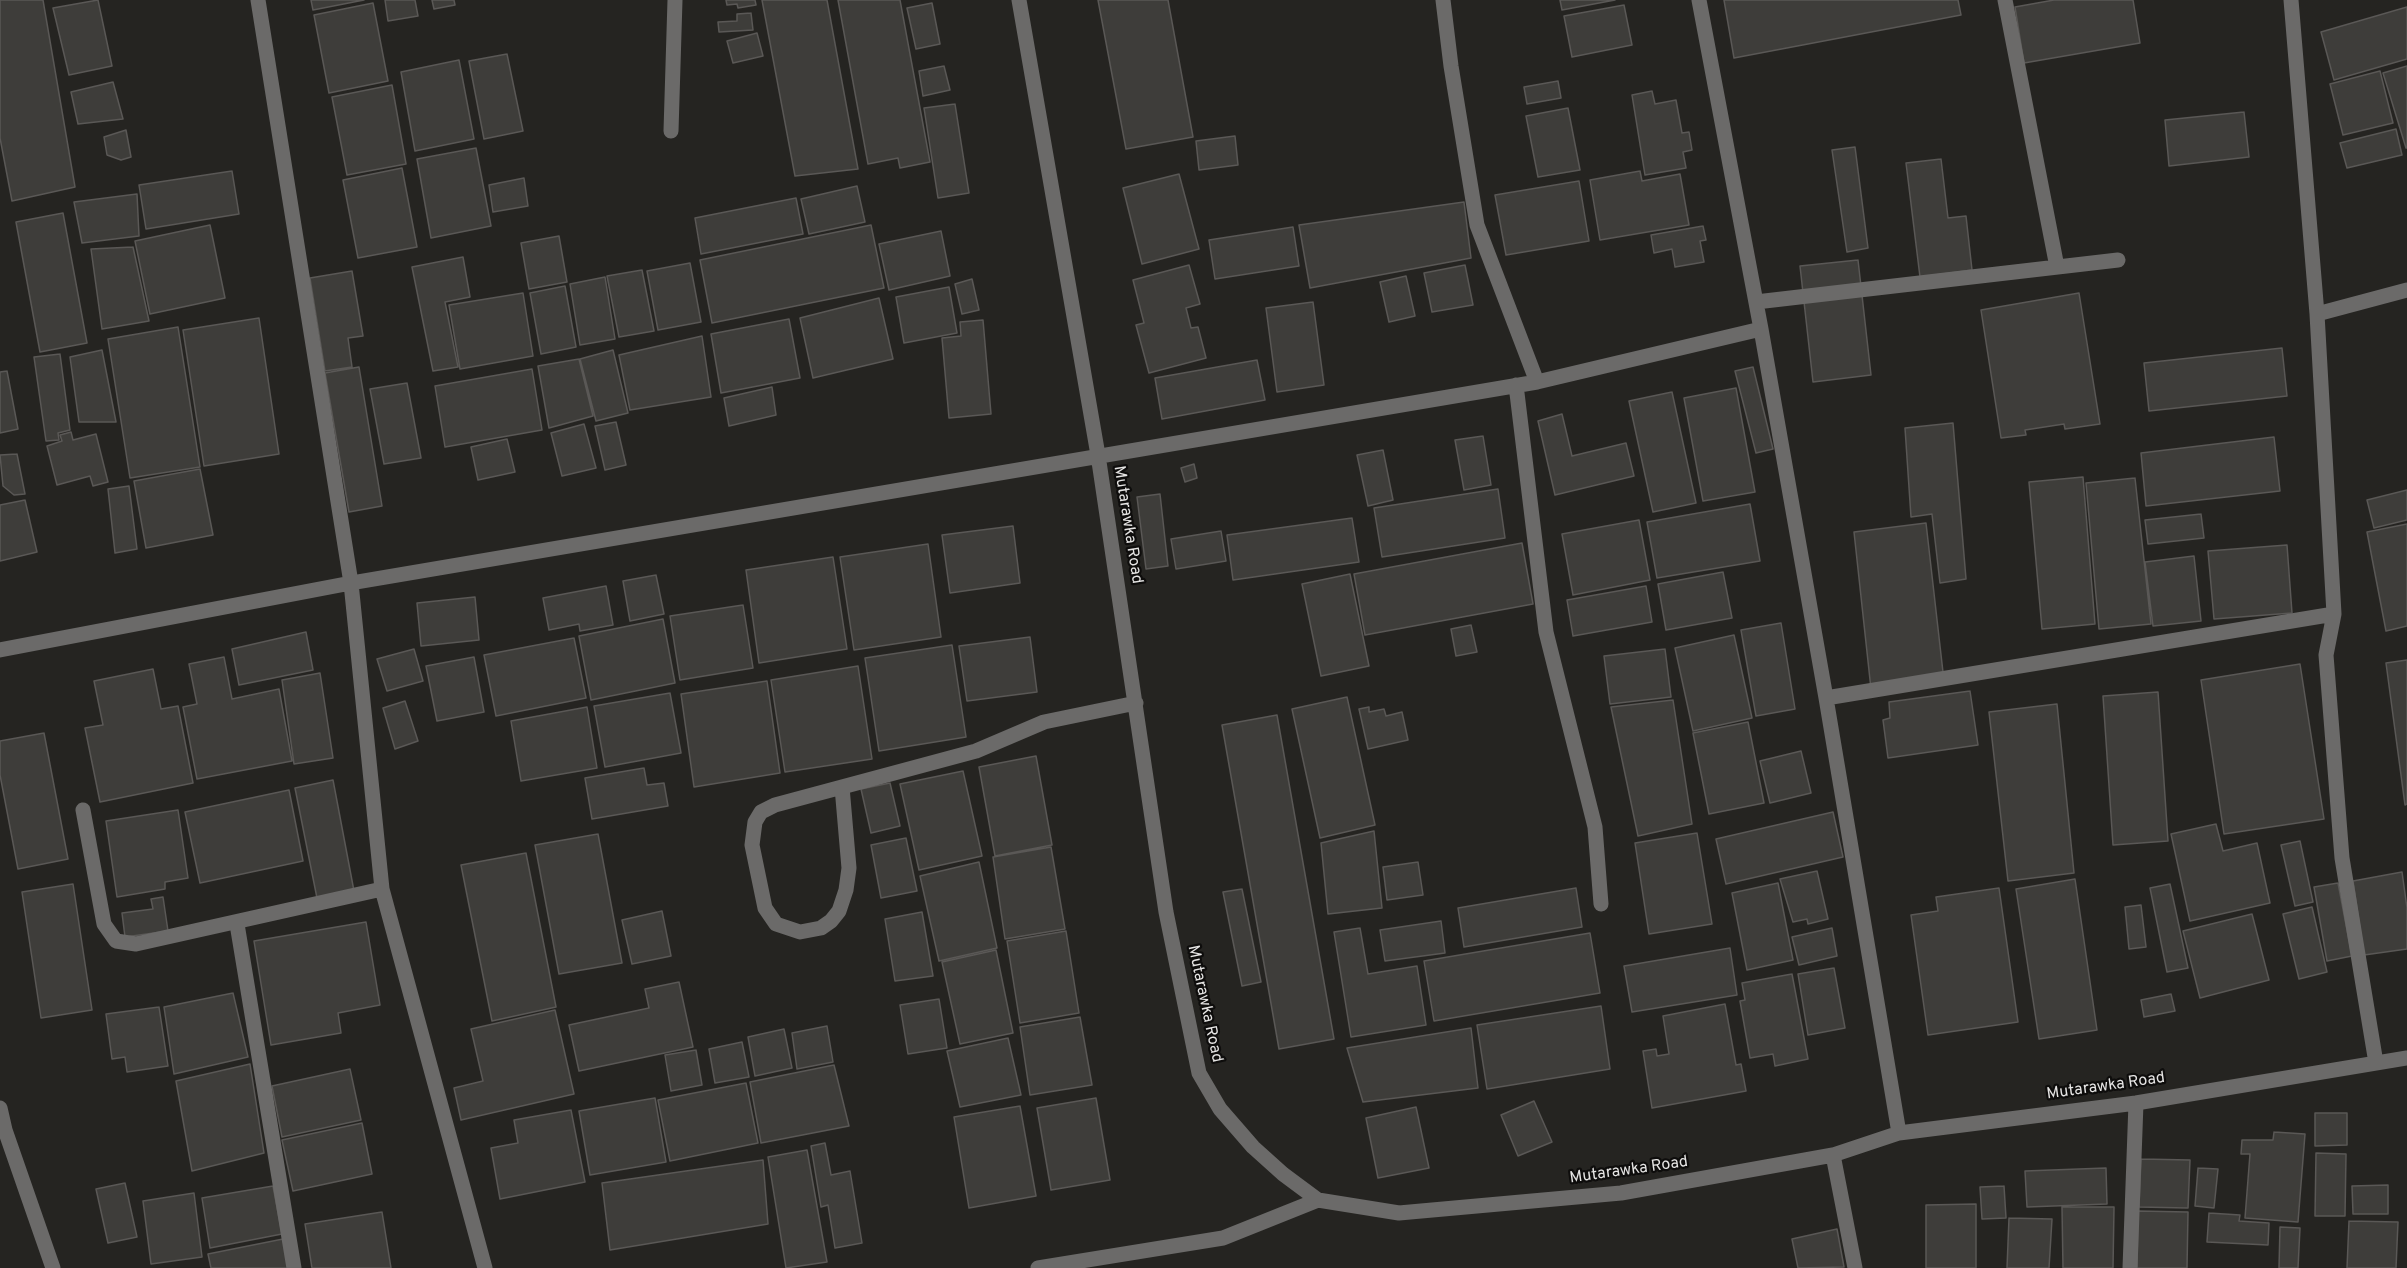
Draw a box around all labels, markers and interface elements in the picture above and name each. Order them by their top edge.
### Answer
street label: Mutarawka Road [1108,465,1146,585]
street label: Mutarawka Road [1182,944,1226,1064]
street label: Mutarawka Road [2046,1069,2166,1105]
street label: Mutarawka Road [1569,1153,1689,1189]

